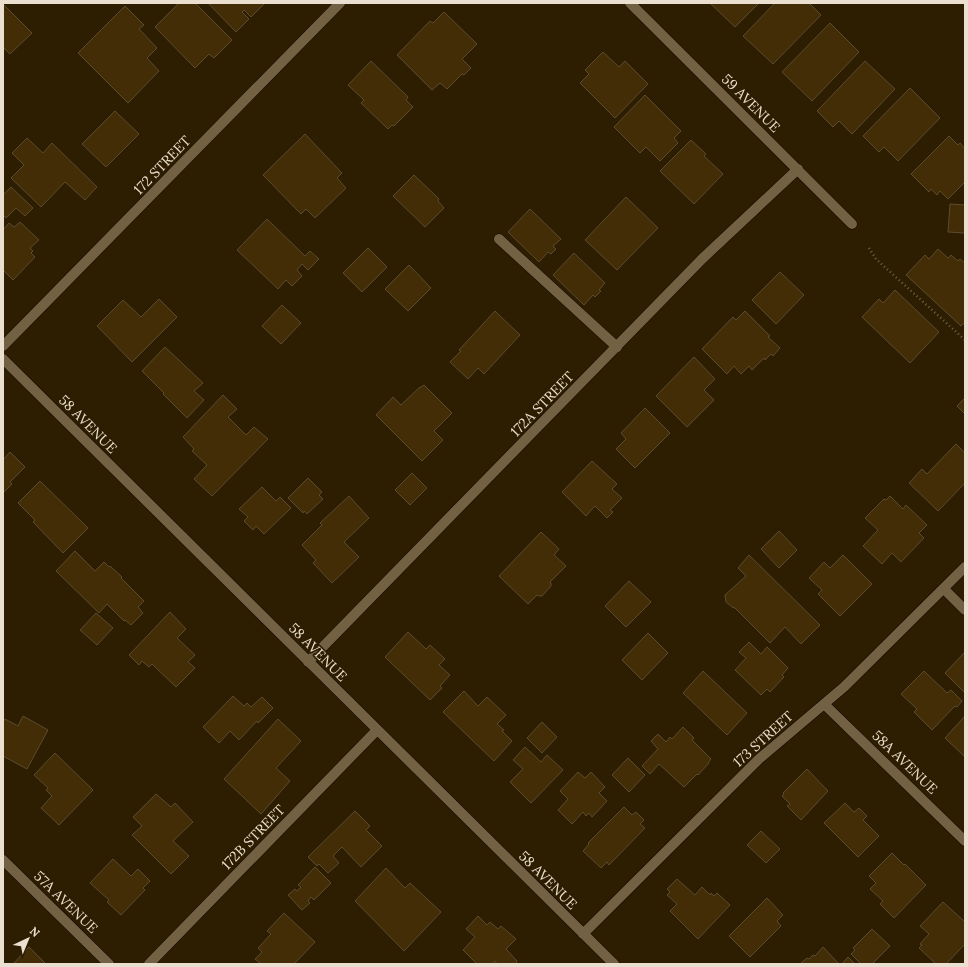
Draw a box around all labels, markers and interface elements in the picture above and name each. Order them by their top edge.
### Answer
street label: 59 AVENUE [718,70,784,136]
street label: 172 STREET [130,132,194,198]
street label: 172A STREET [506,368,578,440]
street label: 58 AVENUE [55,391,121,457]
street label: 58 AVENUE [285,619,351,685]
street label: 173 STREET [729,707,797,771]
street label: 58A AVENUE [869,726,942,798]
street label: 172B STREET [218,801,289,873]
street label: 58 AVENUE [515,847,581,913]
street label: 57A AVENUE [31,867,101,937]
north arrow [8,919,48,959]

